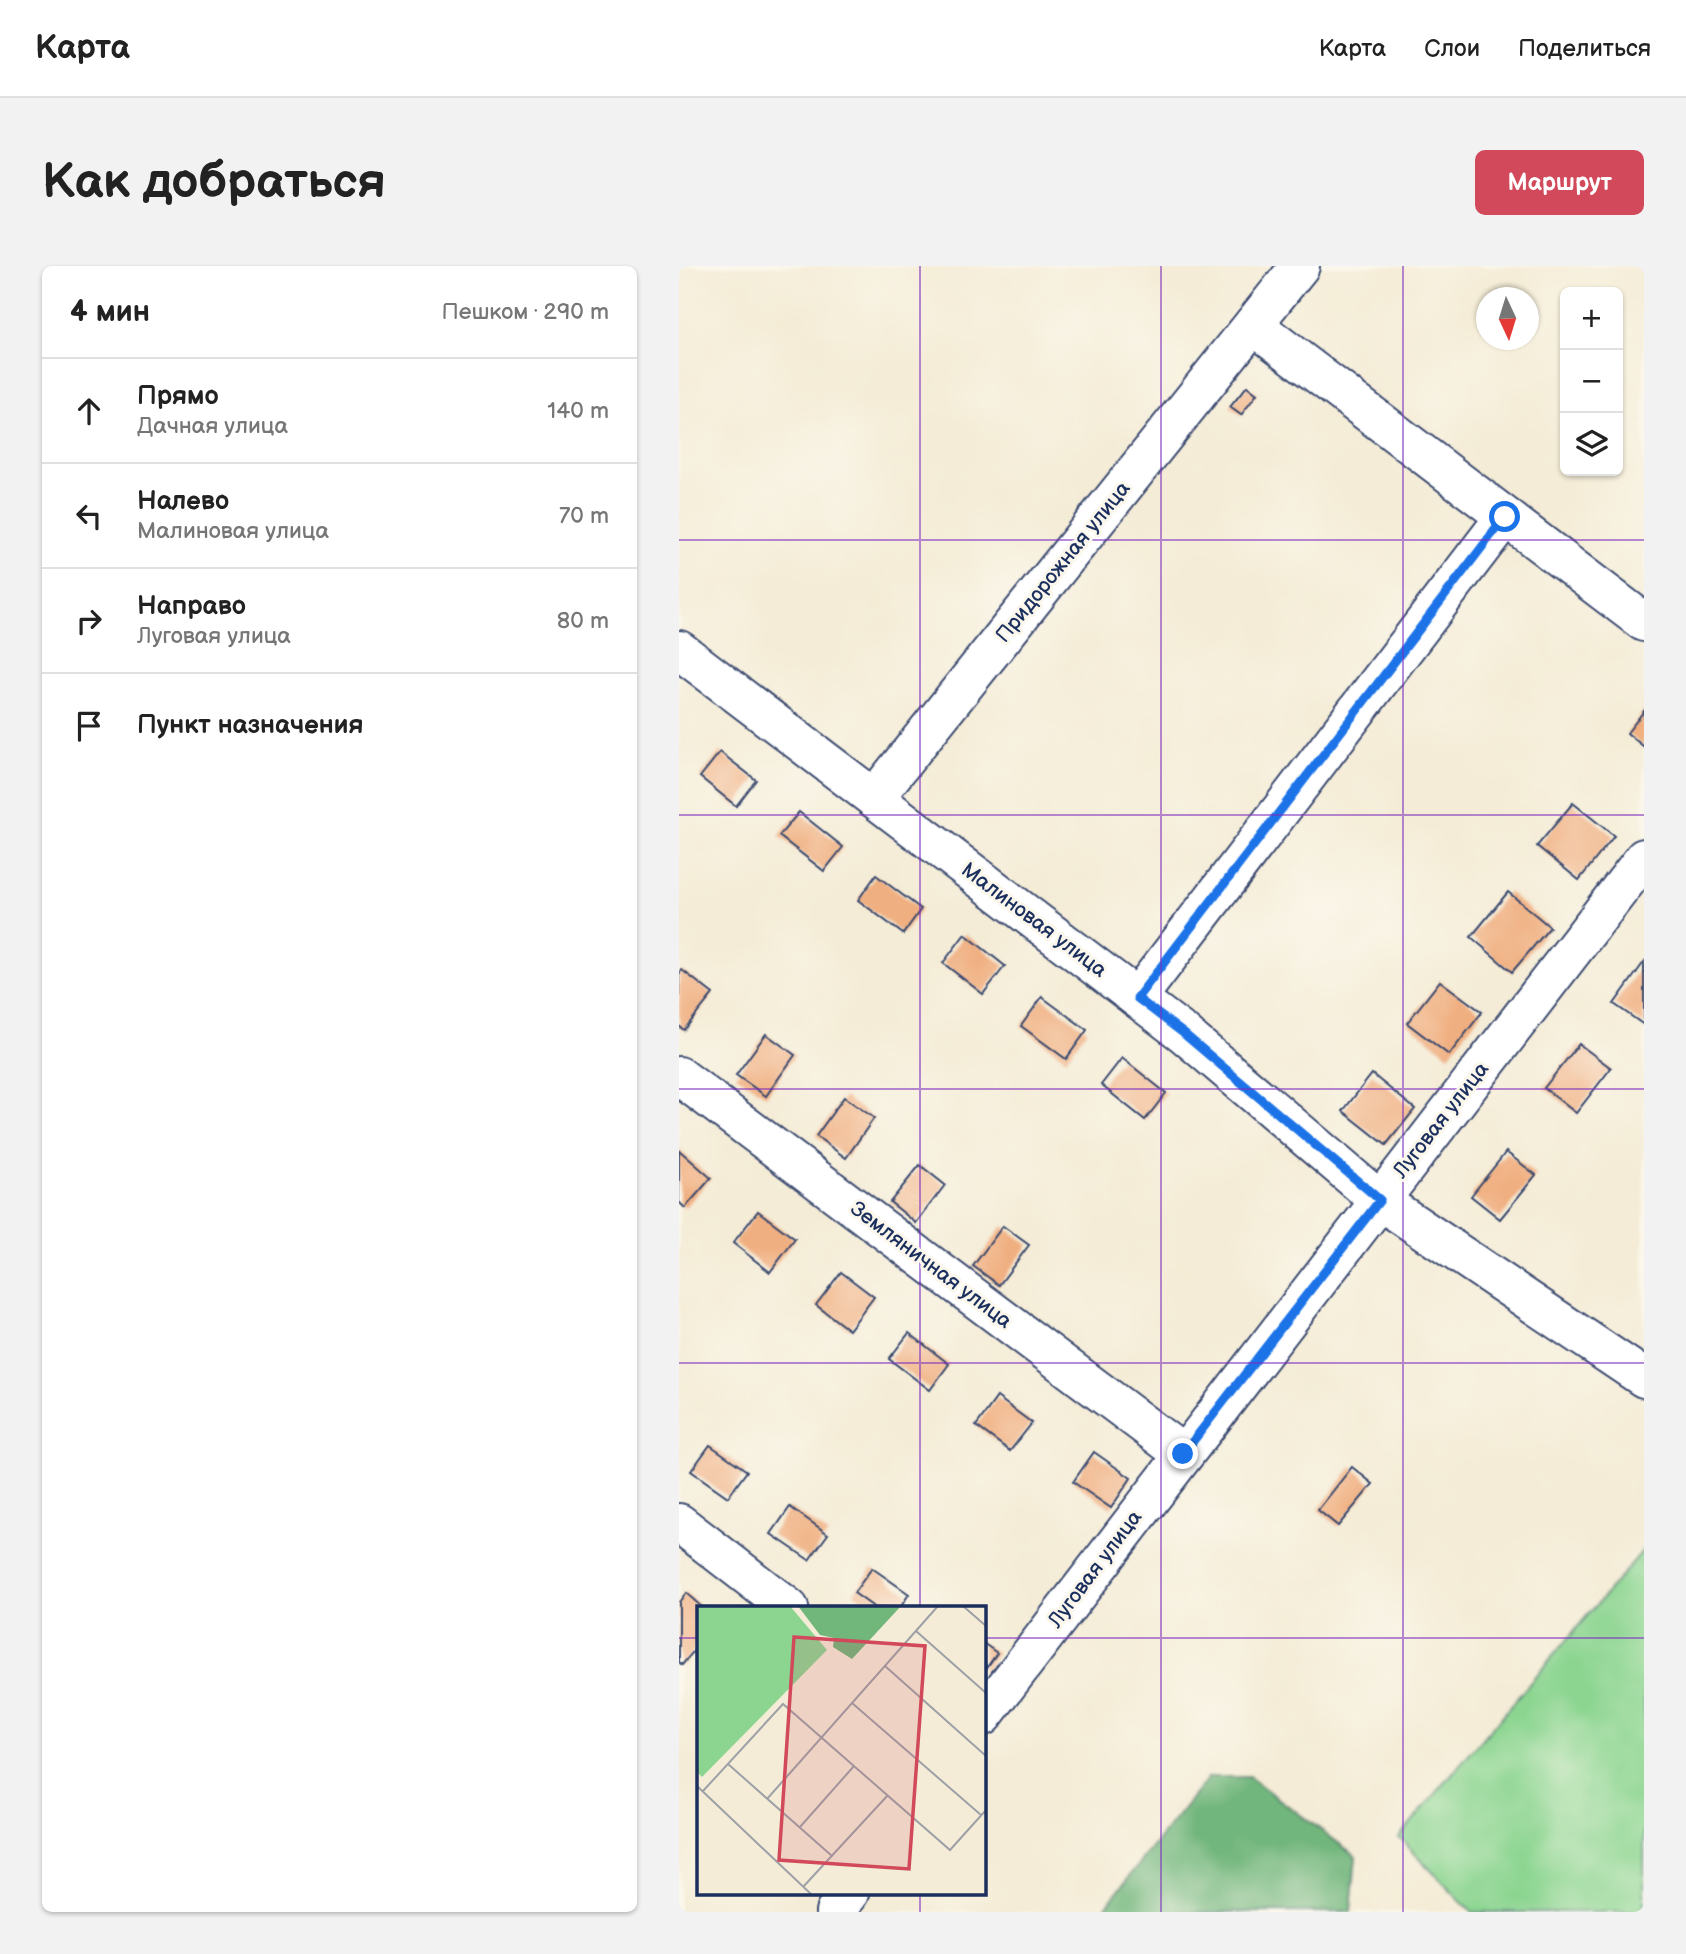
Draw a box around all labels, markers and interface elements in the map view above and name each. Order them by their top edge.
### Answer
text: Карта [35,28,130,68]
text: Карта [1319,34,1386,63]
text: Слои [1424,34,1480,63]
text: Поделиться [1518,34,1651,63]
button: Маршрут [1475,150,1644,215]
text: Как добраться [42,153,386,212]
north arrow [1476,287,1539,350]
map controls [1560,287,1623,476]
button: + [1560,287,1623,350]
text: 4 мин [70,294,150,330]
text: Пешком · 290 m [442,298,609,326]
button: − [1560,350,1623,413]
text: Прямо [137,381,219,412]
icon: ahead [70,392,108,430]
text: 140 m [547,397,609,425]
text: Дачная улица [137,412,288,440]
button: layers [1560,413,1623,476]
street label: Придорожная улица [990,476,1136,648]
text: Налево [137,486,229,517]
icon: left [70,497,108,535]
route start [1489,501,1520,532]
text: 70 m [559,502,609,530]
text: Малиновая улица [137,517,329,545]
text: Направо [137,591,246,622]
icon: right [70,602,108,640]
text: 80 m [557,607,609,635]
text: Луговая улица [137,622,291,650]
icon: arrive [70,707,108,745]
text: Пункт назначения [137,710,363,741]
street label: Малиновая улица [956,857,1112,983]
street label: Луговая улица [1387,1056,1494,1184]
street label: Земляничная улица [845,1196,1017,1334]
route end [1167,1438,1198,1469]
street label: Луговая улица [1042,1505,1148,1633]
inset map [697,1606,985,1895]

